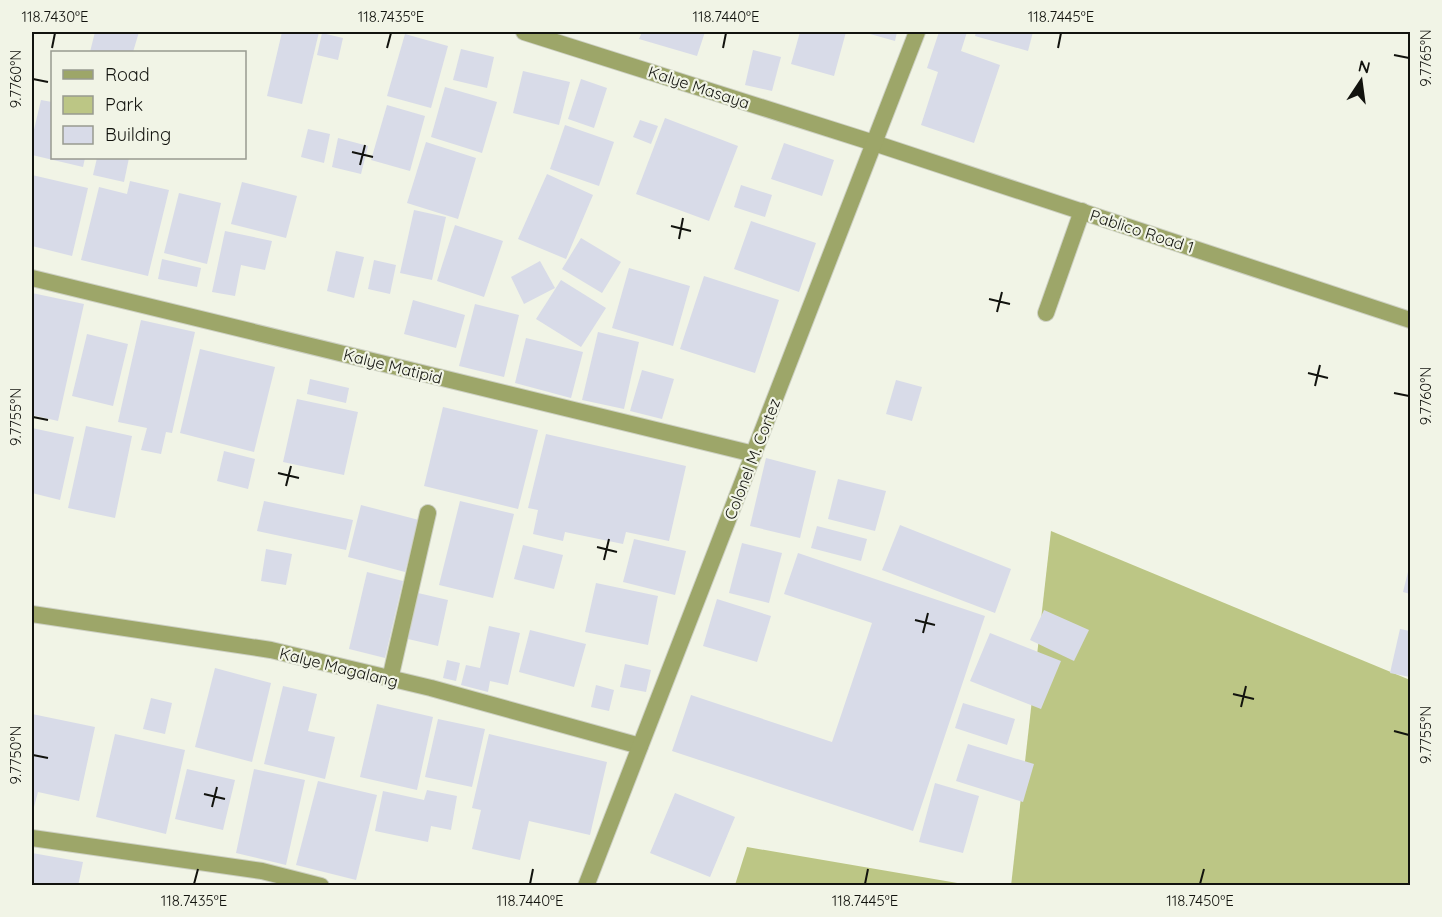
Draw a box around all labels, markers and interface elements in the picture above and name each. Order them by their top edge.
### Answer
text: 118.7430°E [21,7,89,26]
text: 118.7435°E [358,7,424,26]
text: 118.7440°E [692,7,760,26]
text: 118.7445°E [1028,7,1094,26]
text: 9.7765°N [1416,29,1435,87]
text: 9.7760°N [6,50,25,108]
legend [51,51,246,159]
north arrow [1331,51,1391,111]
text: N [1356,55,1372,77]
street label: Kalye Masaya [646,61,752,113]
text: Road [105,63,150,86]
text: Park [105,93,143,116]
text: Building [105,123,171,146]
street label: Pablico Road 1 [1087,205,1197,257]
street label: Kalye Matipid [342,344,444,388]
text: 9.7760°N [1416,367,1435,425]
text: 9.7755°N [6,388,25,446]
street label: Colonel M. Cortez [720,395,784,523]
street label: Kalye Magalang [278,643,400,691]
text: 9.7755°N [1416,706,1435,764]
text: 9.7750°N [6,726,25,784]
text: 118.7435°E [161,891,227,910]
text: 118.7440°E [496,891,564,910]
text: 118.7445°E [832,891,898,910]
text: 118.7450°E [1166,891,1234,910]

